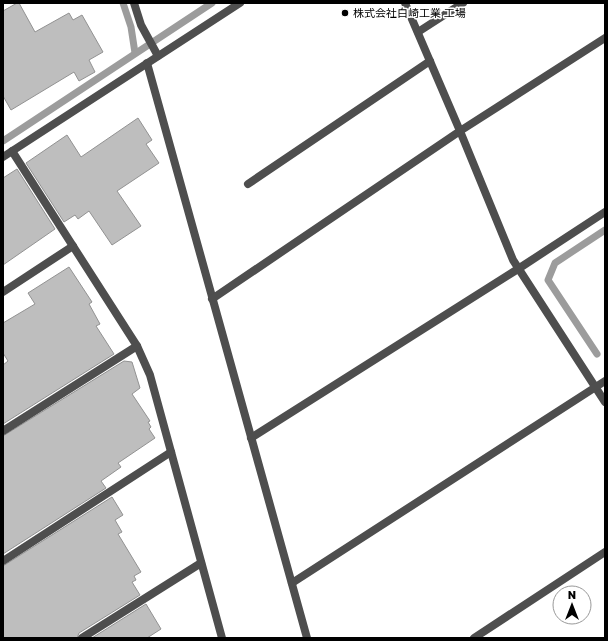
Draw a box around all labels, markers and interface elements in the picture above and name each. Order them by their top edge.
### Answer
place label: 株式会社白崎工業 工場 [353,6,466,19]
marker: 株式会社白崎工業 工場 [340,8,350,18]
north arrow [552,585,592,625]
text: N [568,588,576,601]

